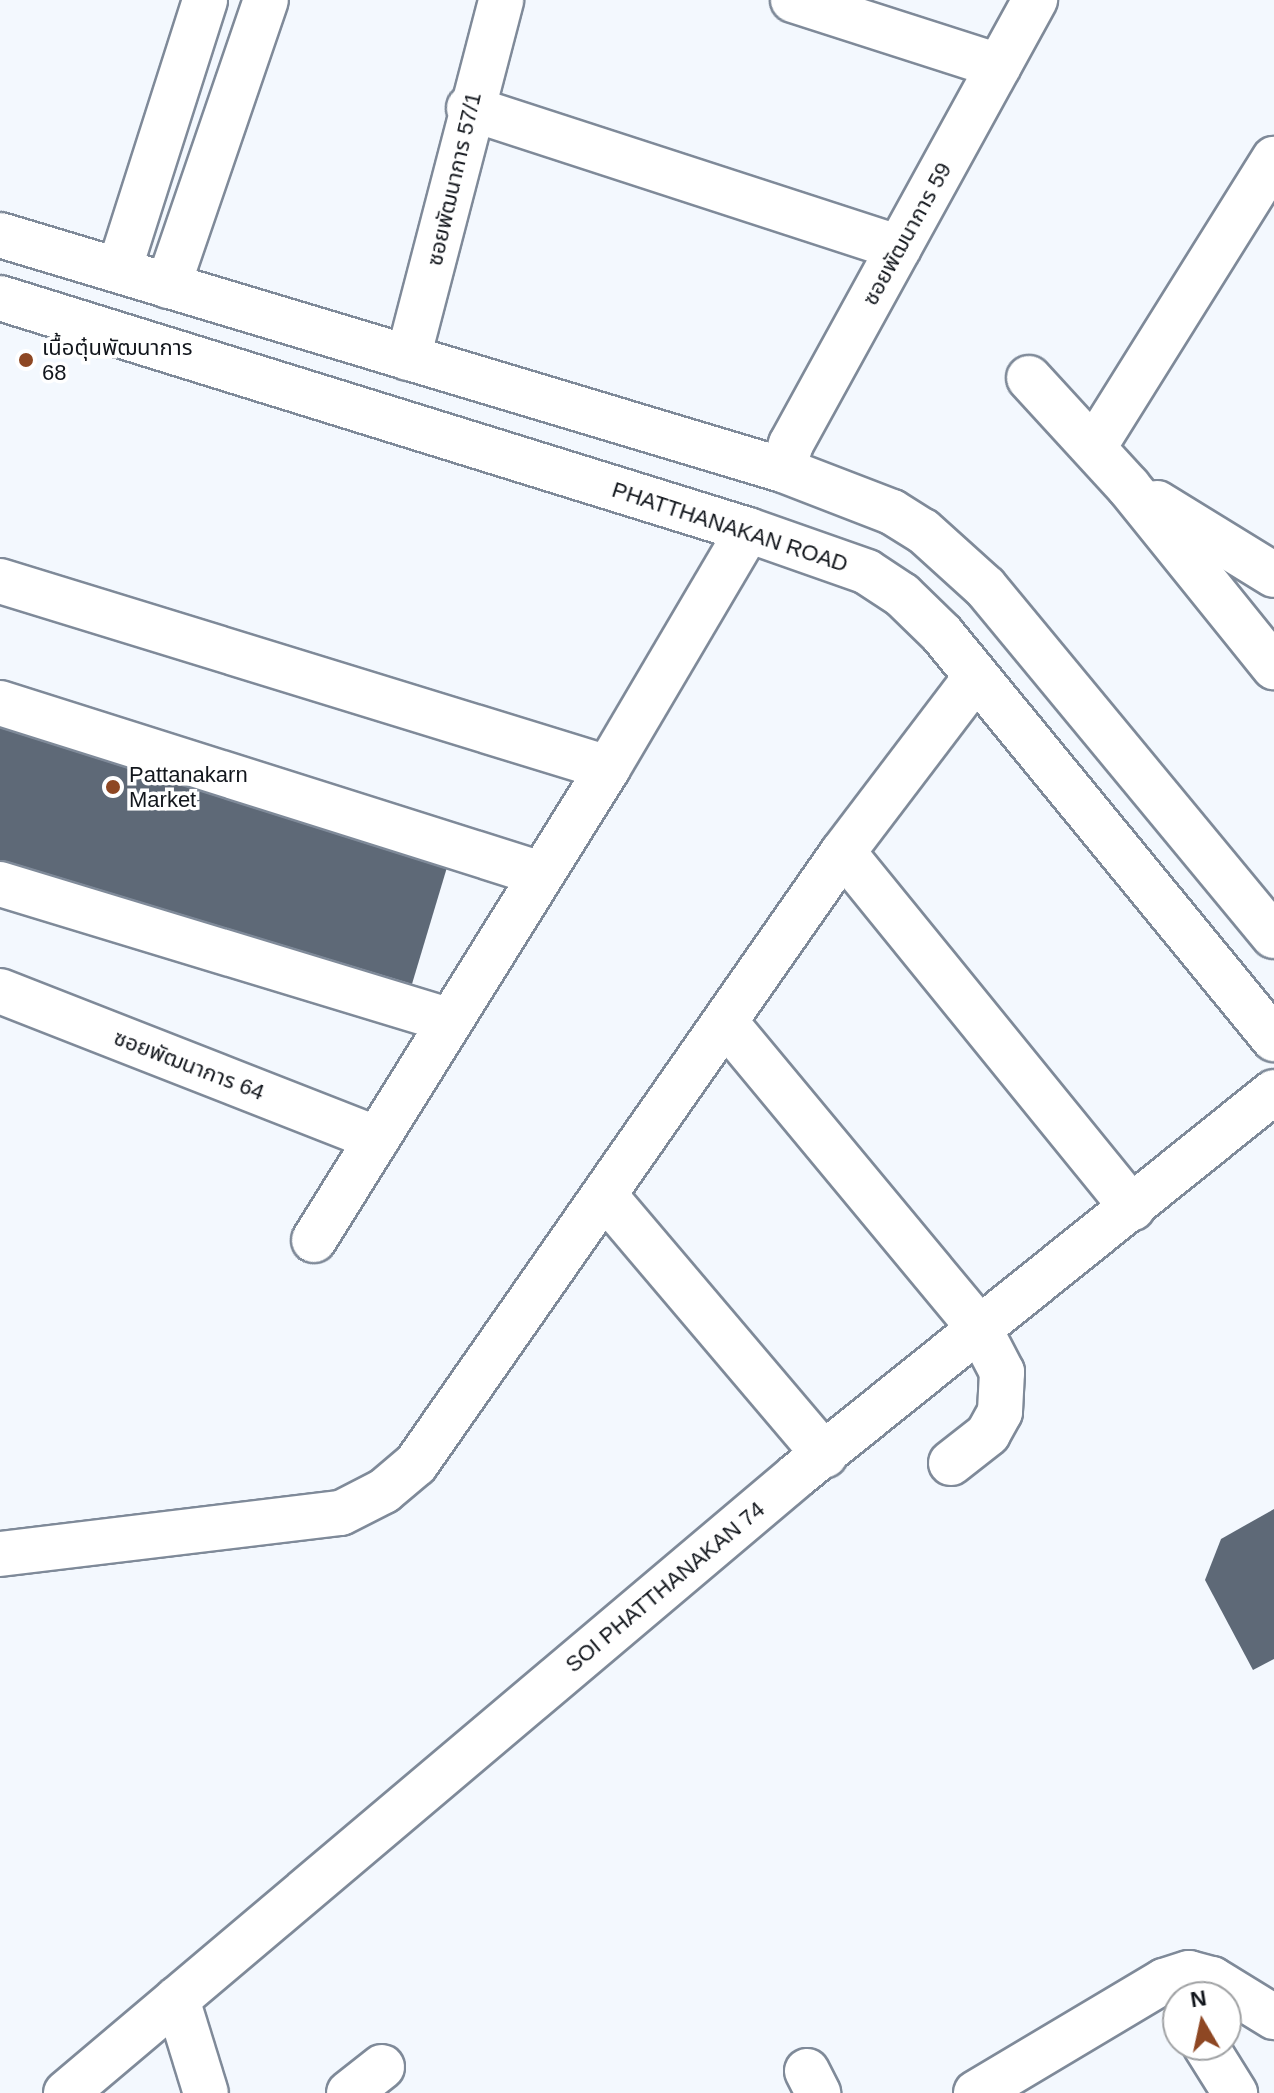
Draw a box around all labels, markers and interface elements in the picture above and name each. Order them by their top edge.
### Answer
street label: ซอยพัฒนาการ 57/1 [421,90,487,268]
street label: ซอยพัฒนาการ 59 [857,158,957,310]
place label: เนื้อตุ๋นพัฒนาการ 68 [42,334,192,386]
marker: เนื้อตุ๋นพัฒนาการ 68 [17,351,35,369]
street label: PHATTHANAKAN ROAD [609,476,851,578]
place label: Pattanakarn Market [129,761,248,812]
marker: Pattanakarn Market [104,778,122,796]
street label: ซอยพัฒนาการ 64 [110,1024,268,1106]
street label: SOI PHATTHANAKAN 74 [560,1496,770,1678]
north arrow [1162,1981,1242,2061]
text: N [1189,1985,1208,2012]

